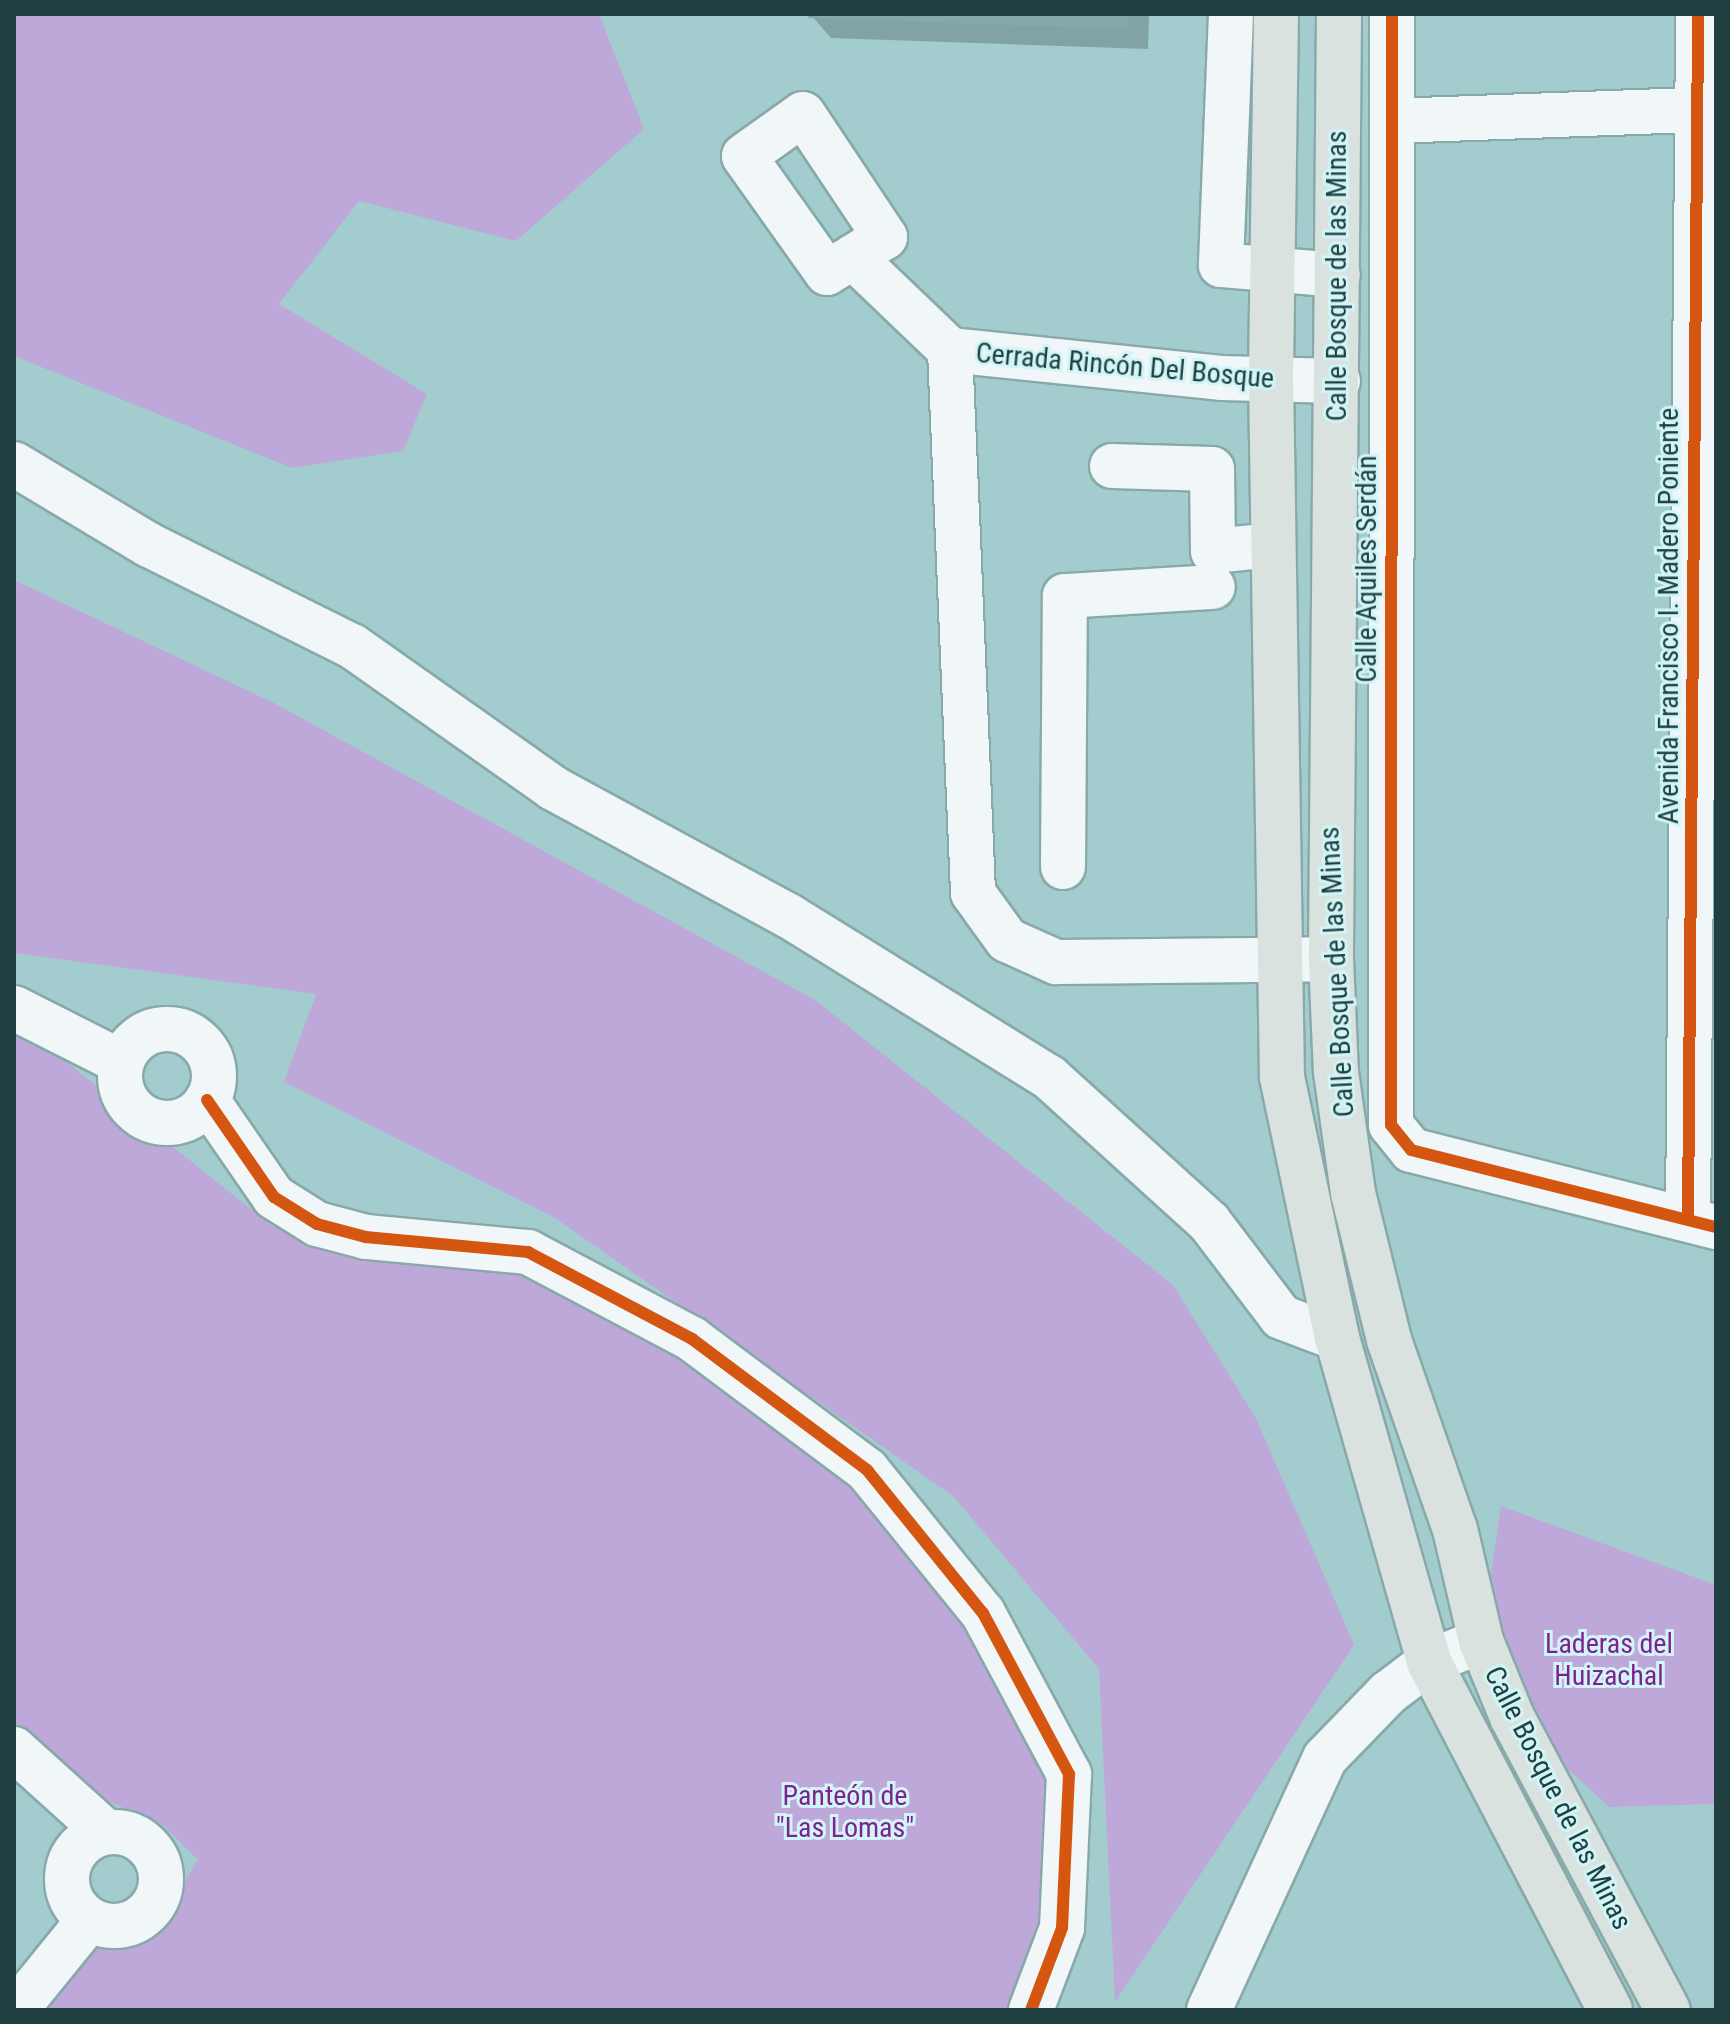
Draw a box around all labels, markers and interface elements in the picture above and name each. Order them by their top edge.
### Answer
street label: Calle Bosque de las Minas [1320,131,1354,421]
street label: Cerrada Rincón Del Bosque [974,336,1276,396]
street label: Avenida Francisco I. Madero Poniente [1652,408,1686,824]
street label: Calle Aquiles Serdán [1350,455,1384,683]
street label: Calle Bosque de las Minas [1313,826,1361,1118]
park label: Laderas del Huizachal [1545,1627,1673,1693]
street label: Calle Bosque de las Minas [1477,1661,1639,1935]
park label: Panteón de "Las Lomas" [776,1779,914,1845]

